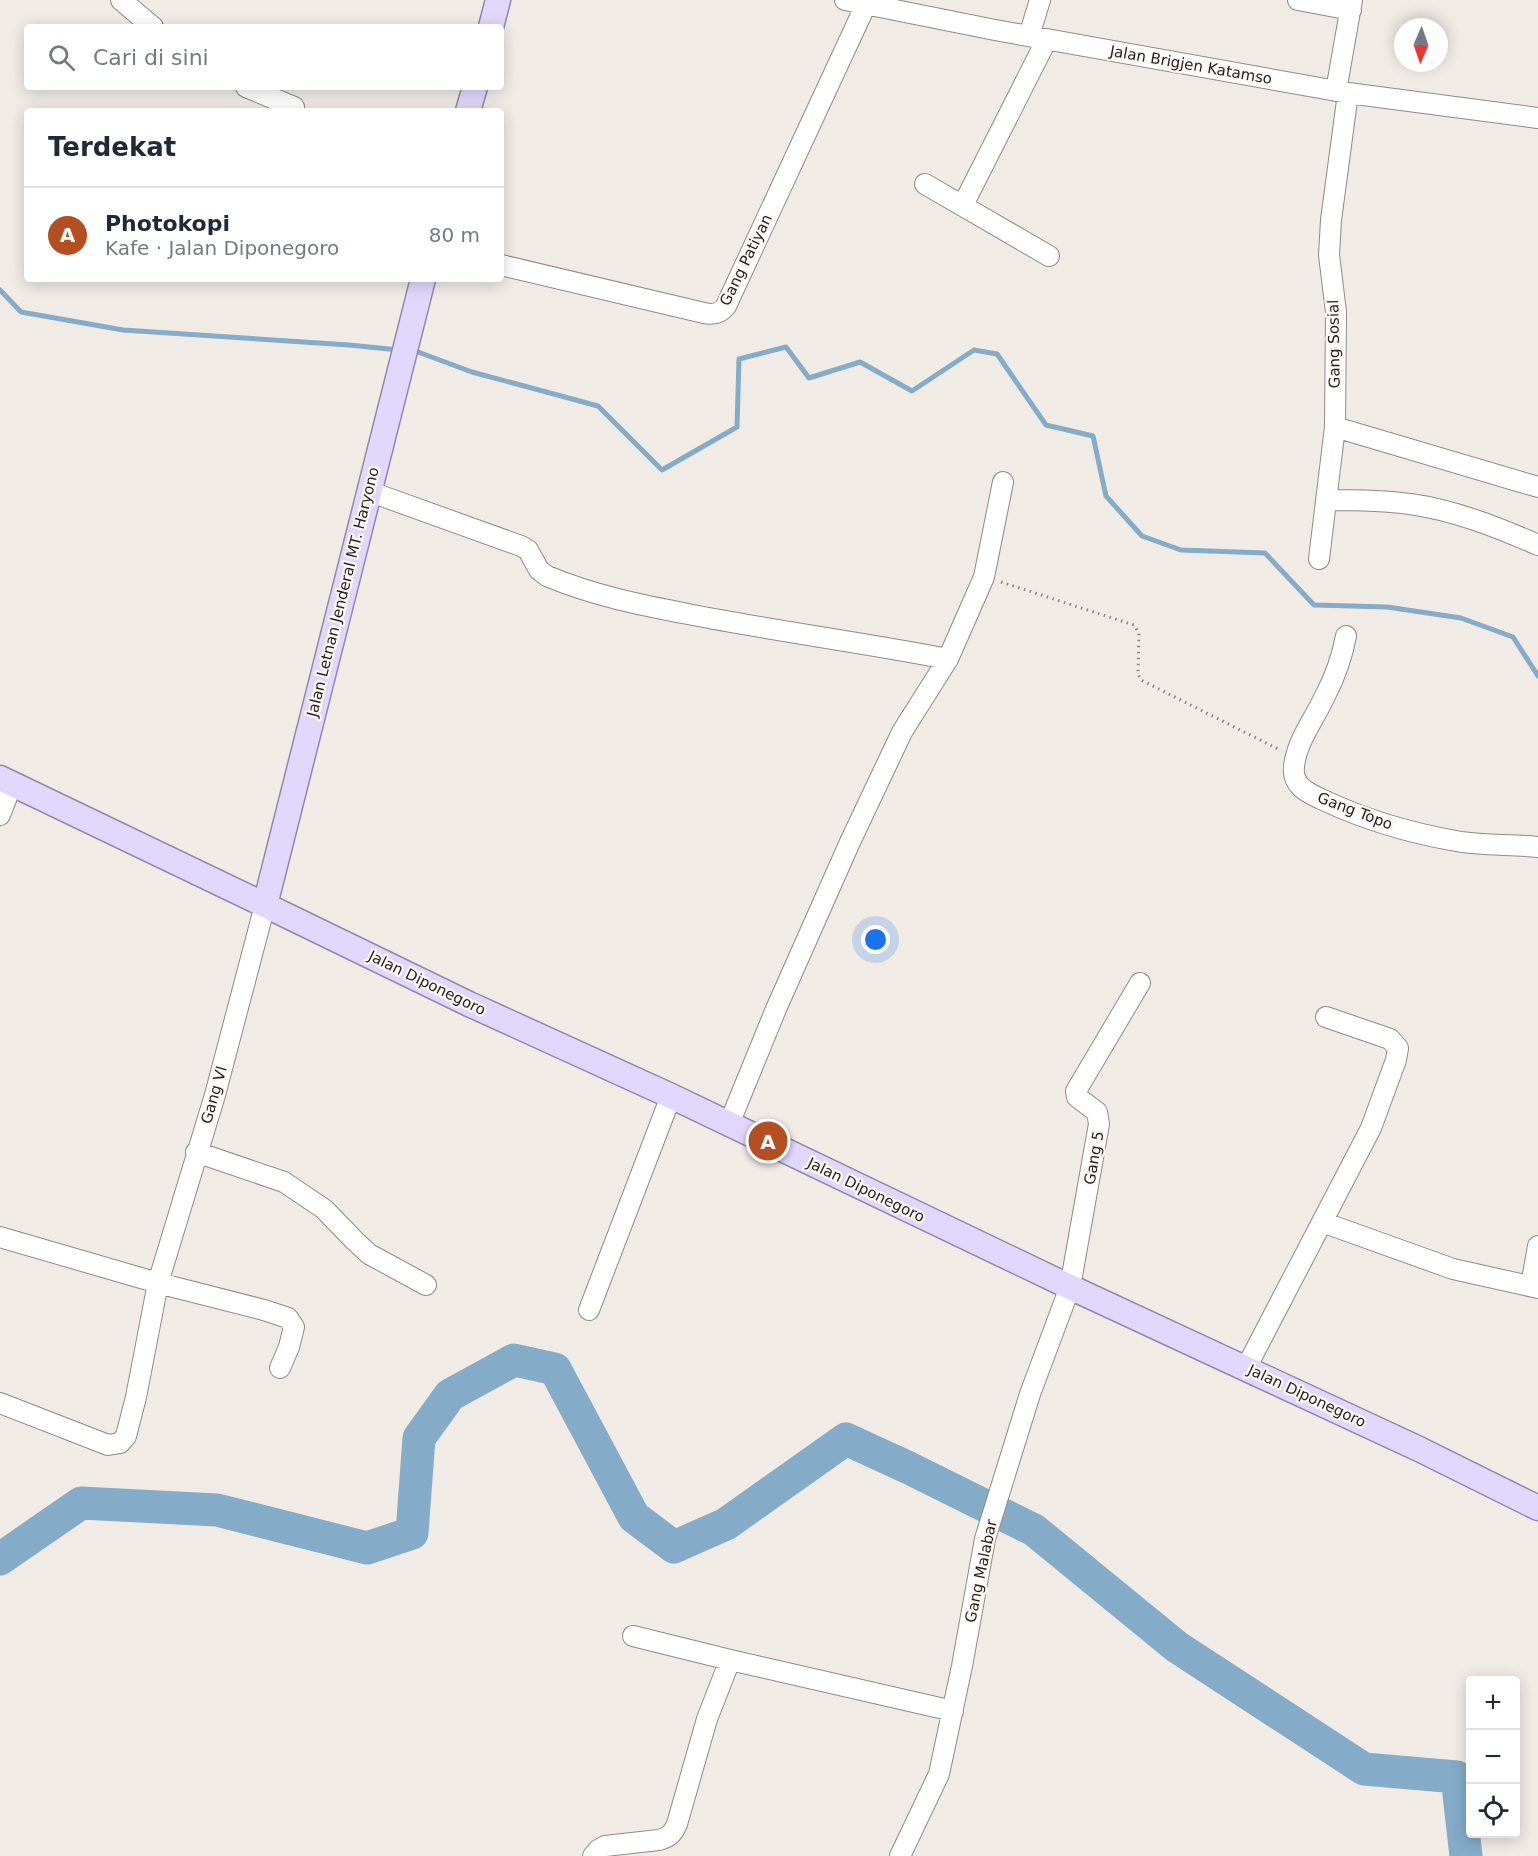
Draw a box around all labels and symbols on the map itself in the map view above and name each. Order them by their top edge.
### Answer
north arrow [1394,18,1448,72]
street label: Jalan Brigjen Katamso [1107,42,1274,88]
street label: Gang Patiyan [716,211,776,309]
street label: Gang Sosial [1324,300,1344,388]
street label: Jalan Letnan Jenderal MT. Haryono [303,465,383,720]
street label: Gang Topo [1315,788,1395,834]
your location [861,925,890,954]
street label: Jalan Diponegoro [365,946,489,1019]
street label: Gang VI [197,1064,231,1126]
pin: A [748,1118,788,1164]
street label: Gang 5 [1080,1130,1108,1186]
street label: Jalan Diponegoro [804,1153,928,1226]
street label: Jalan Diponegoro [1244,1360,1369,1431]
street label: Gang Malabar [961,1517,1001,1624]

